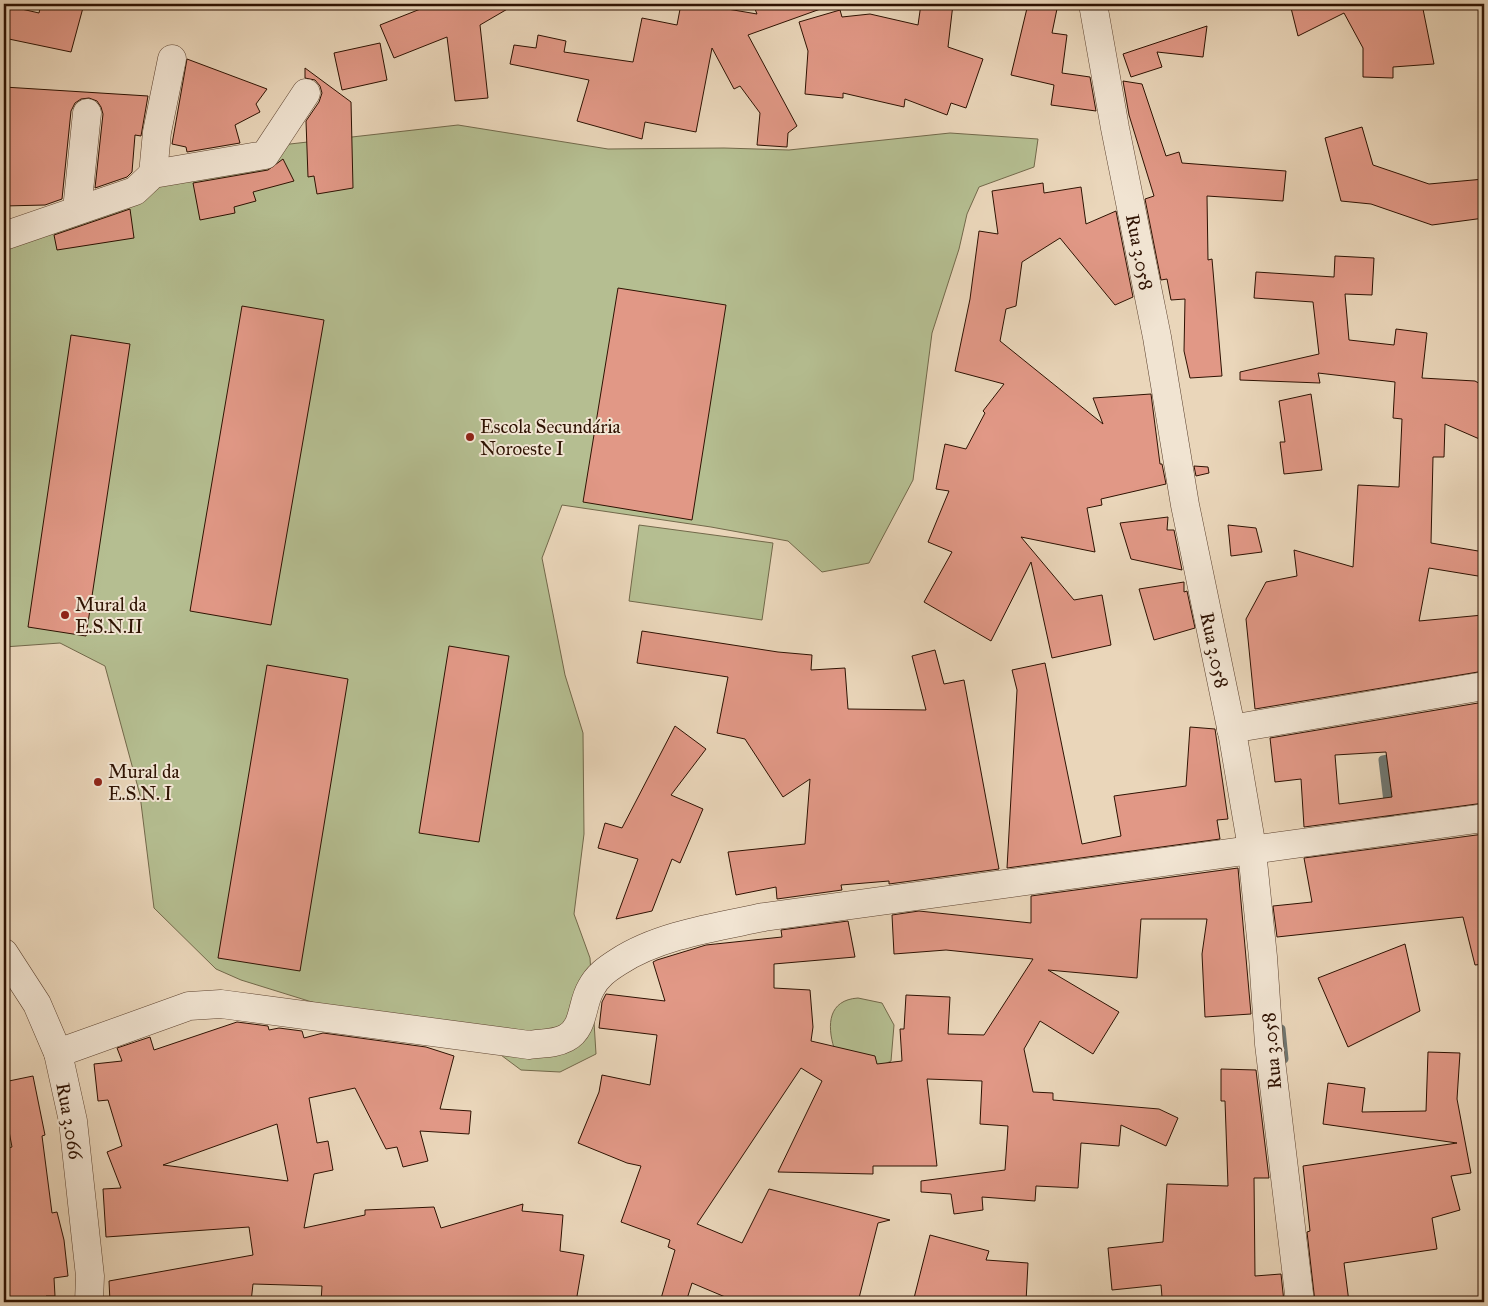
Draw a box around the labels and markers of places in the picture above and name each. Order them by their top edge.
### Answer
place label: Escola Secundária Noroeste I [480,415,622,460]
marker: Escola Secundária Noroeste I [464,431,476,443]
place label: Mural da E.S.N.II [75,593,147,638]
marker: Mural da E.S.N.II [59,609,71,621]
place label: Mural da E.S.N. I [108,760,180,805]
marker: Mural da E.S.N. I [92,776,104,788]

